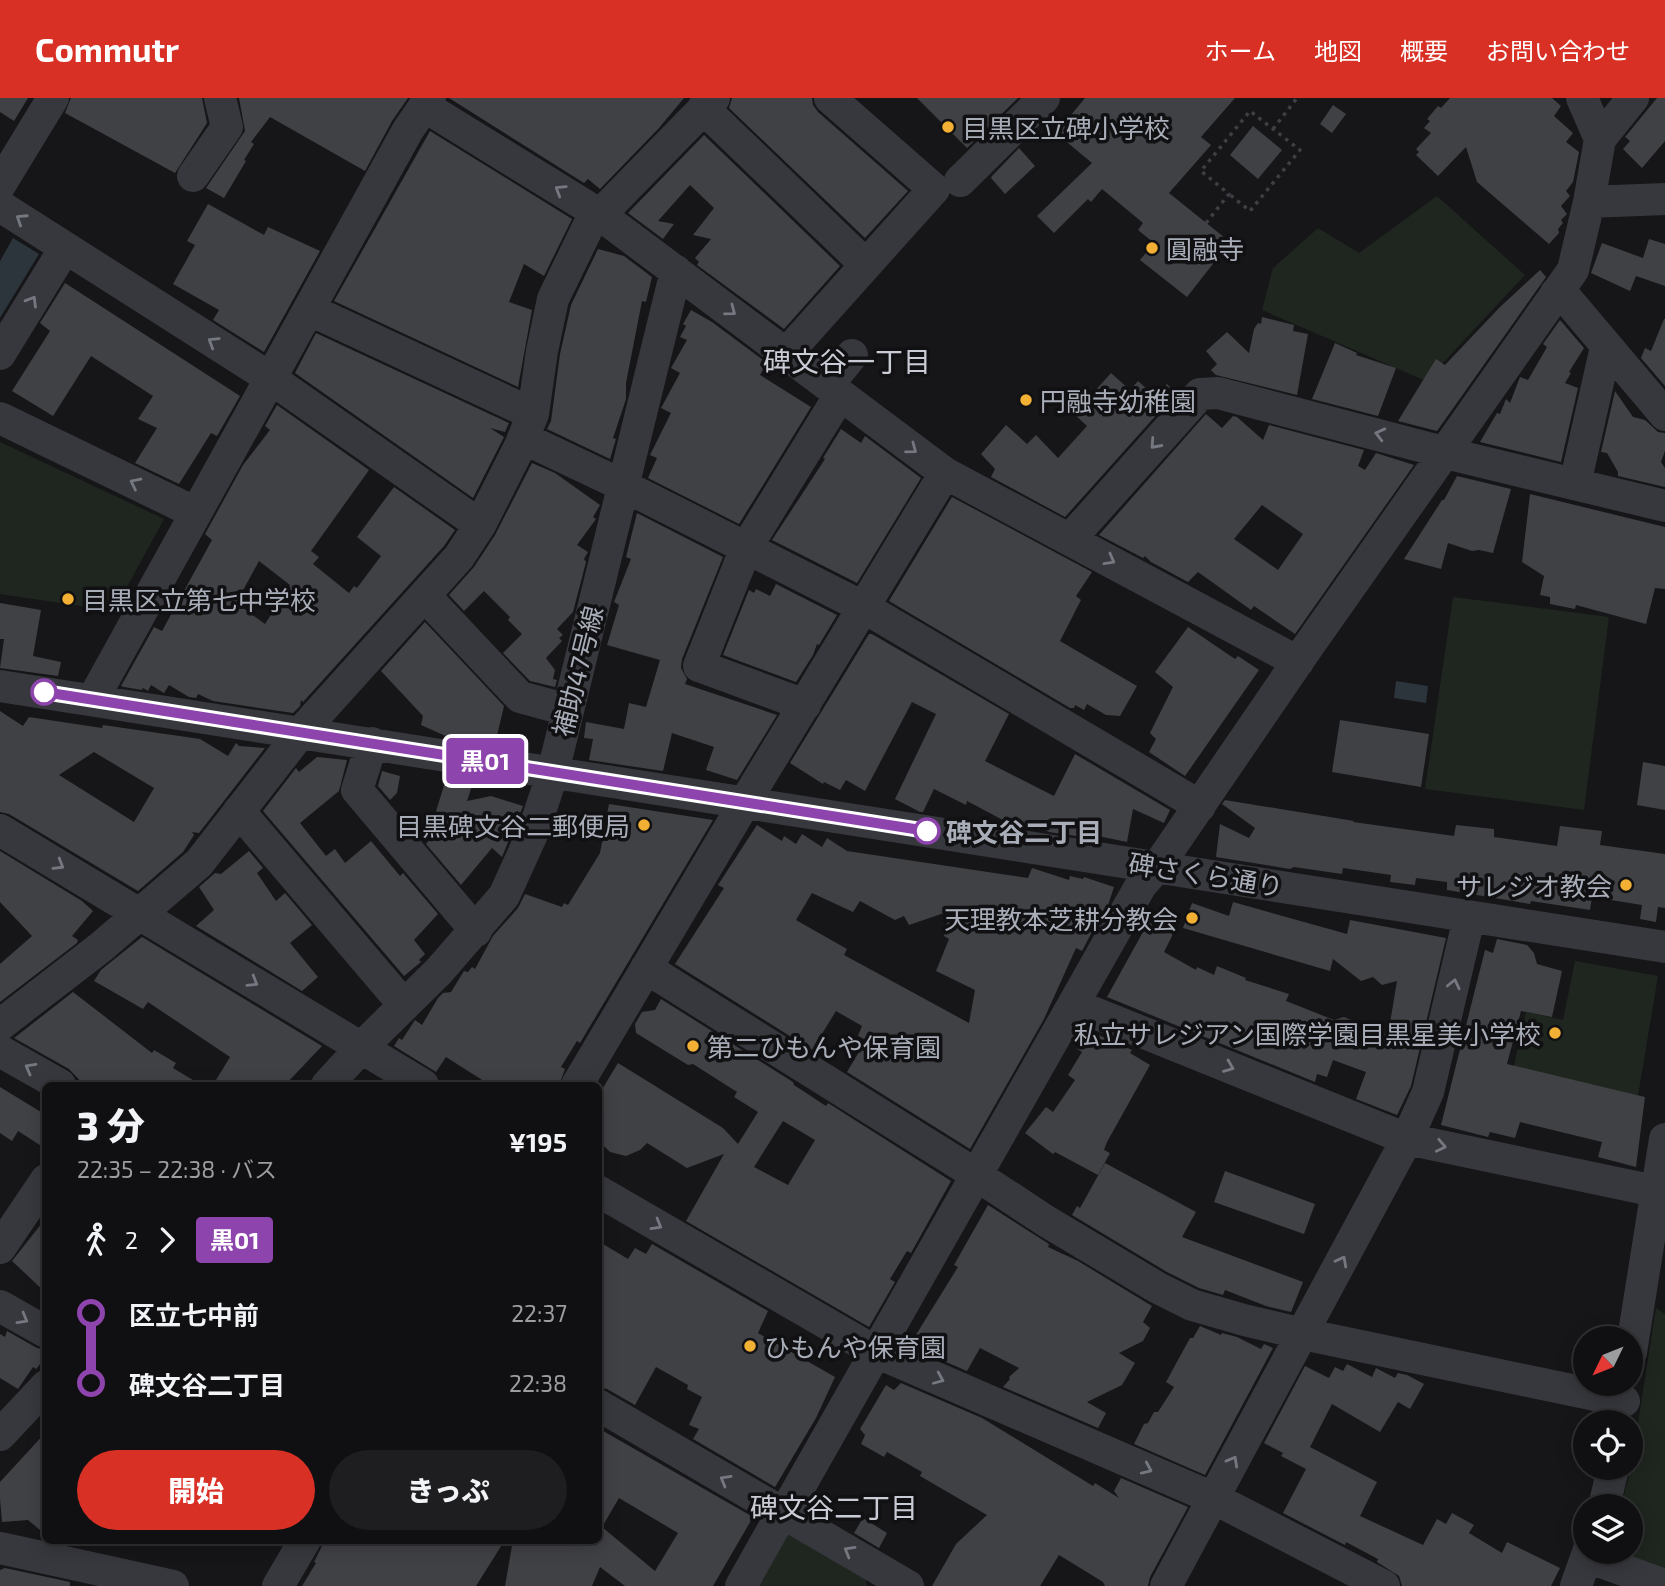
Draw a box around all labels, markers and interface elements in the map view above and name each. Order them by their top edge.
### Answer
text: Commutr [35,29,179,69]
text: ホーム [1205,36,1276,65]
text: 地図 [1314,36,1362,65]
text: 概要 [1400,36,1448,65]
text: お問い合わせ [1486,36,1630,65]
place label: 目黒区立碑小学校 [962,112,1170,143]
marker: 目黒区立碑小学校 [940,119,956,135]
one-way arrow [555,185,568,198]
one-way arrow [16,215,29,228]
place label: 圓融寺 [1166,233,1244,264]
marker: 圓融寺 [1144,240,1160,256]
one-way arrow [24,296,37,309]
one-way arrow [723,303,736,316]
one-way arrow [207,337,220,350]
district label: 碑文谷一丁目 [763,344,931,378]
place label: 円融寺幼稚園 [1040,385,1196,416]
marker: 円融寺幼稚園 [1018,392,1034,408]
one-way arrow [1374,428,1386,442]
one-way arrow [1151,435,1163,448]
one-way arrow [905,440,917,453]
one-way arrow [130,478,142,492]
one-way arrow [1103,552,1115,565]
place label: 目黒区立第七中学校 [82,584,316,615]
marker: 目黒区立第七中学校 [60,591,76,607]
street label: 補助47号線 [546,603,608,739]
unlabelled marker [31,679,57,705]
line badge: 黒01 [445,738,525,784]
text: 黒01 [460,746,510,775]
place label: 目黒碑文谷二郵便局 [396,810,630,841]
place label: 碑文谷二丁目 [946,816,1102,847]
marker: 目黒碑文谷二郵便局 [636,817,652,833]
marker: 碑文谷二丁目 [914,818,940,844]
street label: 碑さくら通り [1127,846,1285,902]
one-way arrow [51,857,64,870]
place label: サレジオ教会 [1456,870,1612,901]
marker: サレジオ教会 [1618,877,1634,893]
place label: 天理教本芝耕分教会 [944,903,1178,934]
marker: 天理教本芝耕分教会 [1184,910,1200,926]
one-way arrow [246,974,259,987]
one-way arrow [1445,978,1460,990]
place label: 私立サレジアン国際学園目黒星美小学校 [1074,1018,1541,1049]
marker: 私立サレジアン国際学園目黒星美小学校 [1547,1025,1563,1041]
place label: 第二ひもんや保育園 [707,1031,941,1062]
marker: 第二ひもんや保育園 [685,1038,701,1054]
one-way arrow [1222,1059,1234,1073]
one-way arrow [25,1063,37,1076]
text: 3 分 [77,1102,145,1148]
text: ¥195 [509,1126,567,1157]
one-way arrow [1435,1138,1447,1153]
text: 22:35 – 22:38 · バス [77,1155,277,1183]
one-way arrow [650,1217,663,1230]
icon: walk [77,1221,115,1259]
icon: forward [148,1221,186,1259]
text: 黒01 [210,1225,259,1254]
text: 2 [125,1226,138,1254]
one-way arrow [1334,1256,1347,1268]
text: 区立七中前 [129,1299,259,1330]
text: 22:37 [511,1299,567,1327]
one-way arrow [15,1311,28,1324]
north arrow [1573,1326,1643,1396]
map controls [1573,1326,1643,1564]
place label: ひもんや保育園 [764,1331,946,1362]
marker: ひもんや保育園 [742,1338,758,1354]
text: 碑文谷二丁目 [129,1369,285,1400]
text: 22:38 [509,1369,567,1397]
one-way arrow [931,1371,944,1385]
button: locate [1573,1410,1643,1480]
button: 開始 [77,1450,315,1530]
button: きっぷ [329,1450,567,1530]
one-way arrow [1225,1456,1238,1468]
one-way arrow [1140,1461,1153,1475]
one-way arrow [720,1475,733,1488]
district label: 碑文谷二丁目 [750,1490,918,1524]
button: layers [1573,1494,1643,1564]
one-way arrow [844,1546,857,1559]

